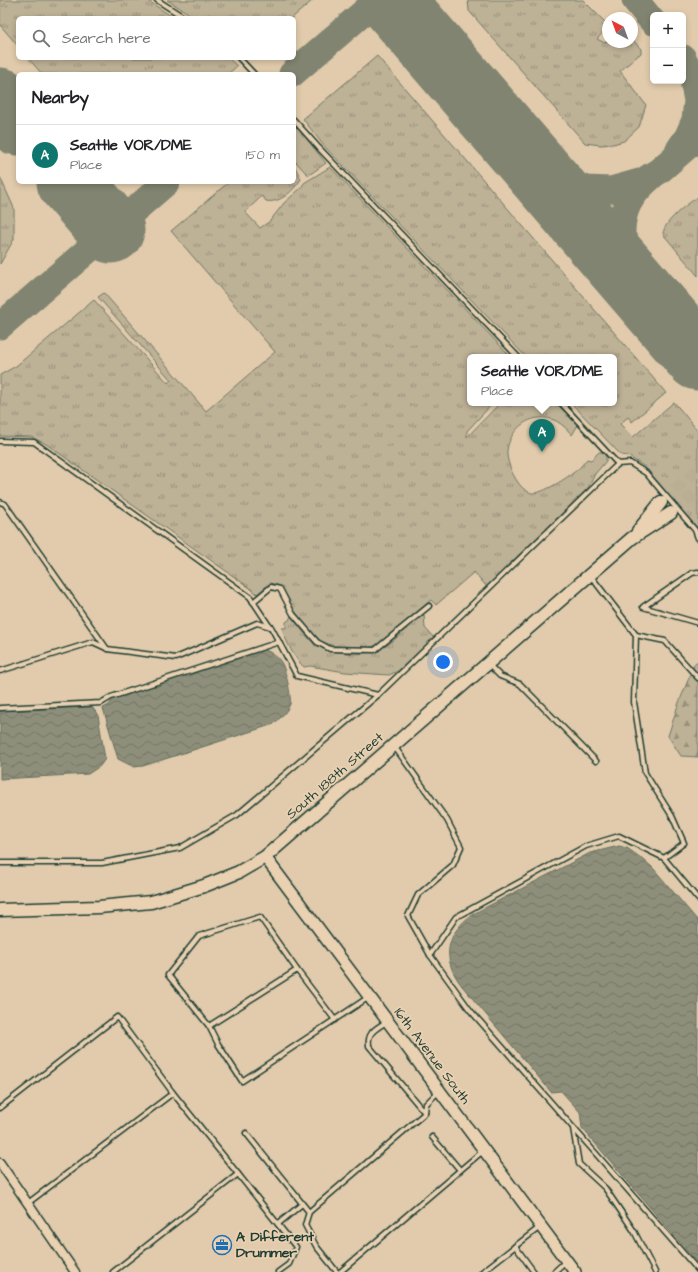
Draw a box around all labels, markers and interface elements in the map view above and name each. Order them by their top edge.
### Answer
north arrow [602,12,638,48]
map controls [650,12,686,84]
button: + [650,12,686,48]
search box [16,16,296,60]
icon: search [30,27,52,49]
text: Search here [62,28,151,49]
button: − [650,48,686,84]
text: Nearby [32,86,89,110]
text: Seattle VOR/DME [70,135,192,156]
text: A [41,146,49,164]
text: 150 m [246,146,280,164]
text: Place [70,156,102,174]
popup [467,354,617,406]
text: Seattle VOR/DME [481,361,603,382]
text: Place [481,382,513,400]
pin: A [529,419,555,452]
your location [433,652,453,672]
street label: South 188th Street [282,728,388,824]
street label: 16th Avenue South [389,1003,475,1109]
place label: A Different Drummer [236,1227,314,1263]
office icon: A Different Drummer [211,1234,233,1256]

